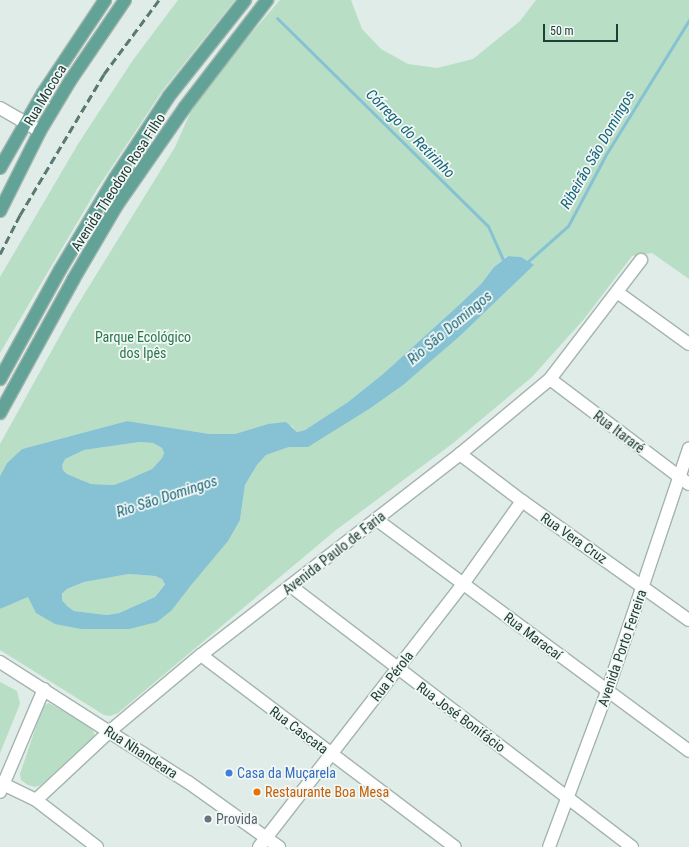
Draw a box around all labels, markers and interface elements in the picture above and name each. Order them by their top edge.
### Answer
scale bar [545,16,620,42]
text: 50 m [550,24,574,38]
street label: Rua Mococa [20,61,70,129]
water label: Córrego do Retirinho [362,86,458,182]
water label: Ribeirão São Domingos [557,88,639,212]
street label: Avenida Theodoro Rosa Filho [67,110,169,254]
water label: Rio São Domingos [404,287,496,369]
park label: Parque Ecológico dos Ipês [95,329,191,362]
street label: Rua Itararé [590,407,648,457]
water label: Rio São Domingos [114,472,220,522]
street label: Avenida Paulo de Faria [279,508,389,598]
street label: Rua Vera Cruz [538,509,610,567]
street label: Avenida Porto Ferreira [594,587,650,709]
street label: Rua Maracaí [501,609,565,663]
street label: Rua Pérola [367,647,417,705]
street label: Rua José Bonifácio [413,678,509,756]
street label: Rua Cascata [266,702,332,758]
street label: Rua Nhandeara [101,722,181,782]
place label: Casa da Muçarela [237,765,336,781]
marker: Casa da Muçarela [224,768,234,778]
place label: Restaurante Boa Mesa [265,784,389,800]
marker: Restaurante Boa Mesa [252,787,262,797]
place label: Provida [216,811,258,827]
marker: Provida [203,814,213,824]

